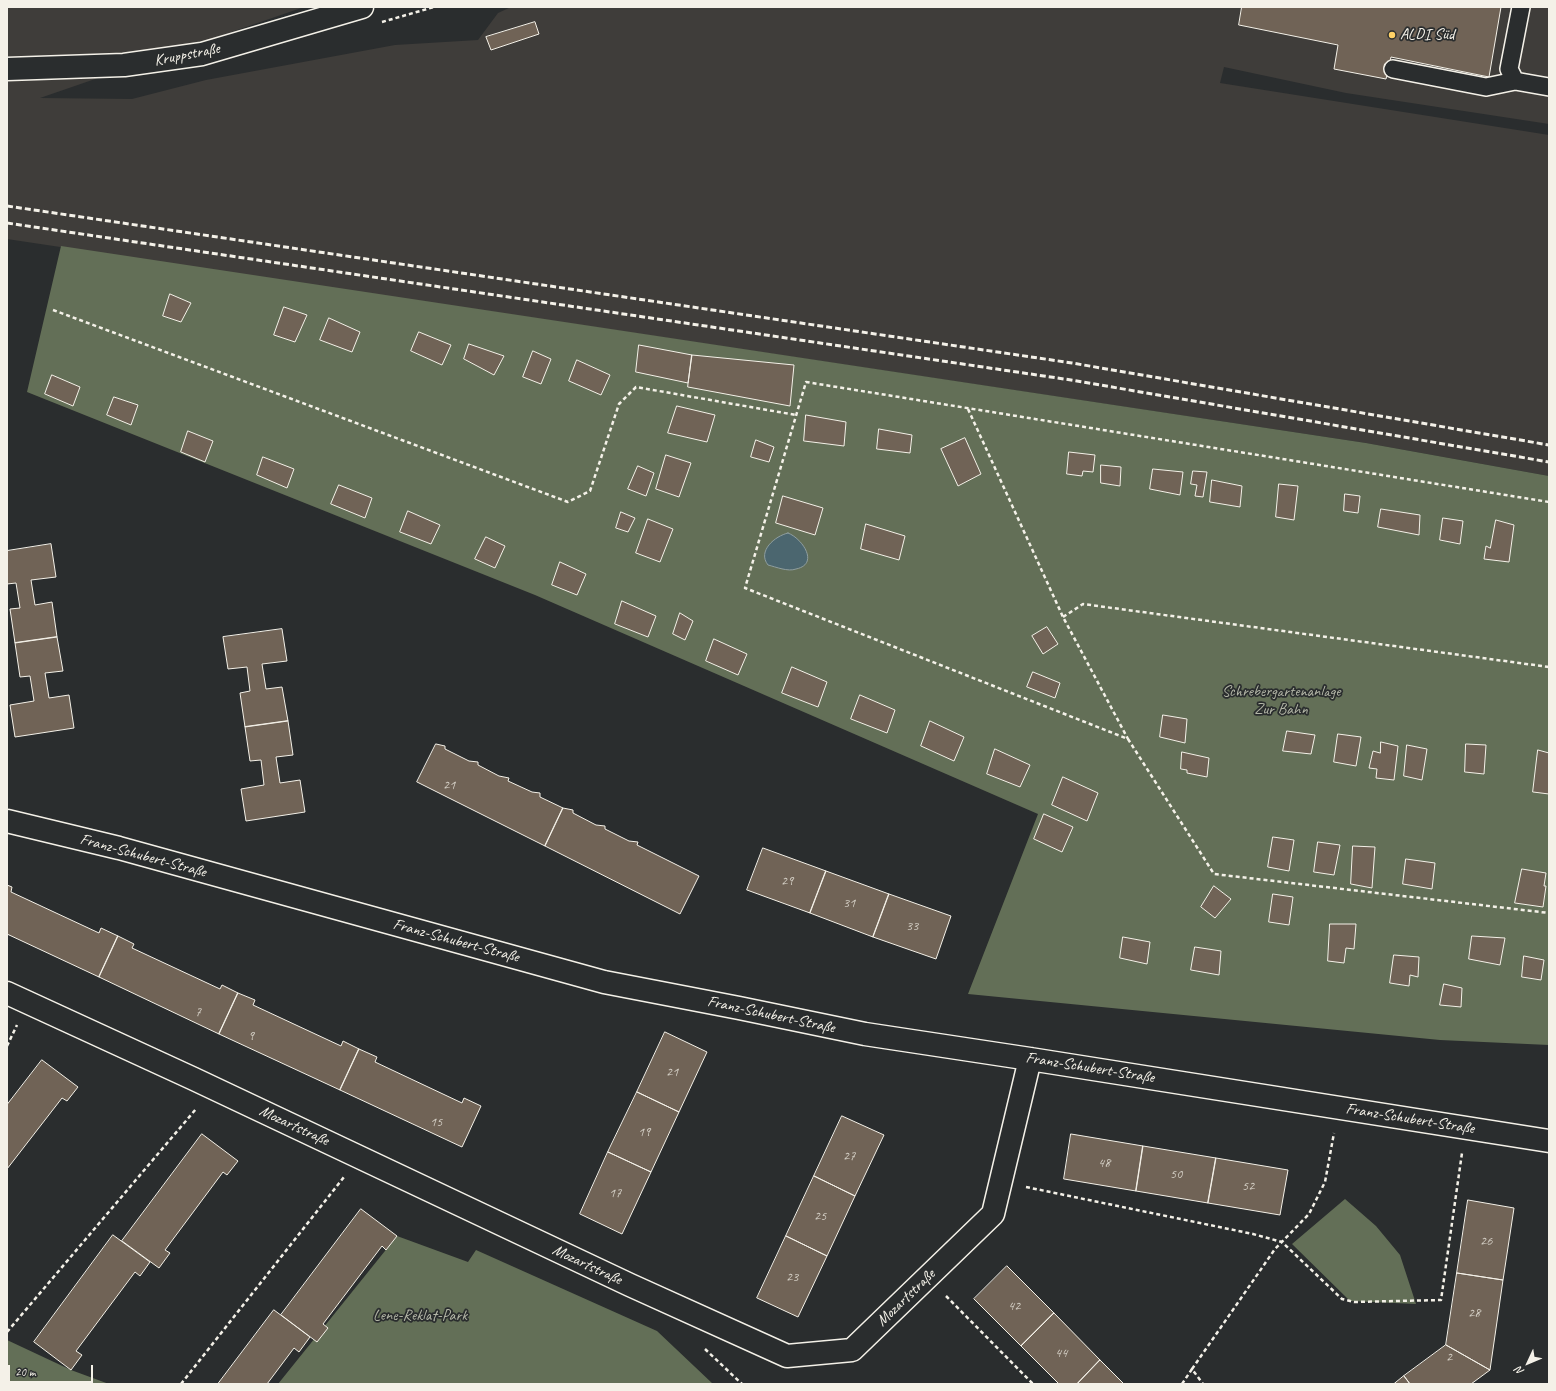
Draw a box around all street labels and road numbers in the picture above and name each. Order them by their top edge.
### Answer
street label: Kruppstraße [153,39,221,71]
street label: Franz-Schubert-Straße [78,830,208,882]
street label: Franz-Schubert-Straße [391,915,521,967]
street label: Franz-Schubert-Straße [706,992,836,1038]
street label: Franz-Schubert-Straße [1024,1048,1156,1088]
street label: Franz-Schubert-Straße [1344,1099,1476,1139]
street label: Mozartstraße [256,1102,332,1150]
street label: Mozartstraße [549,1241,625,1289]
street label: Mozartstraße [873,1265,939,1331]

